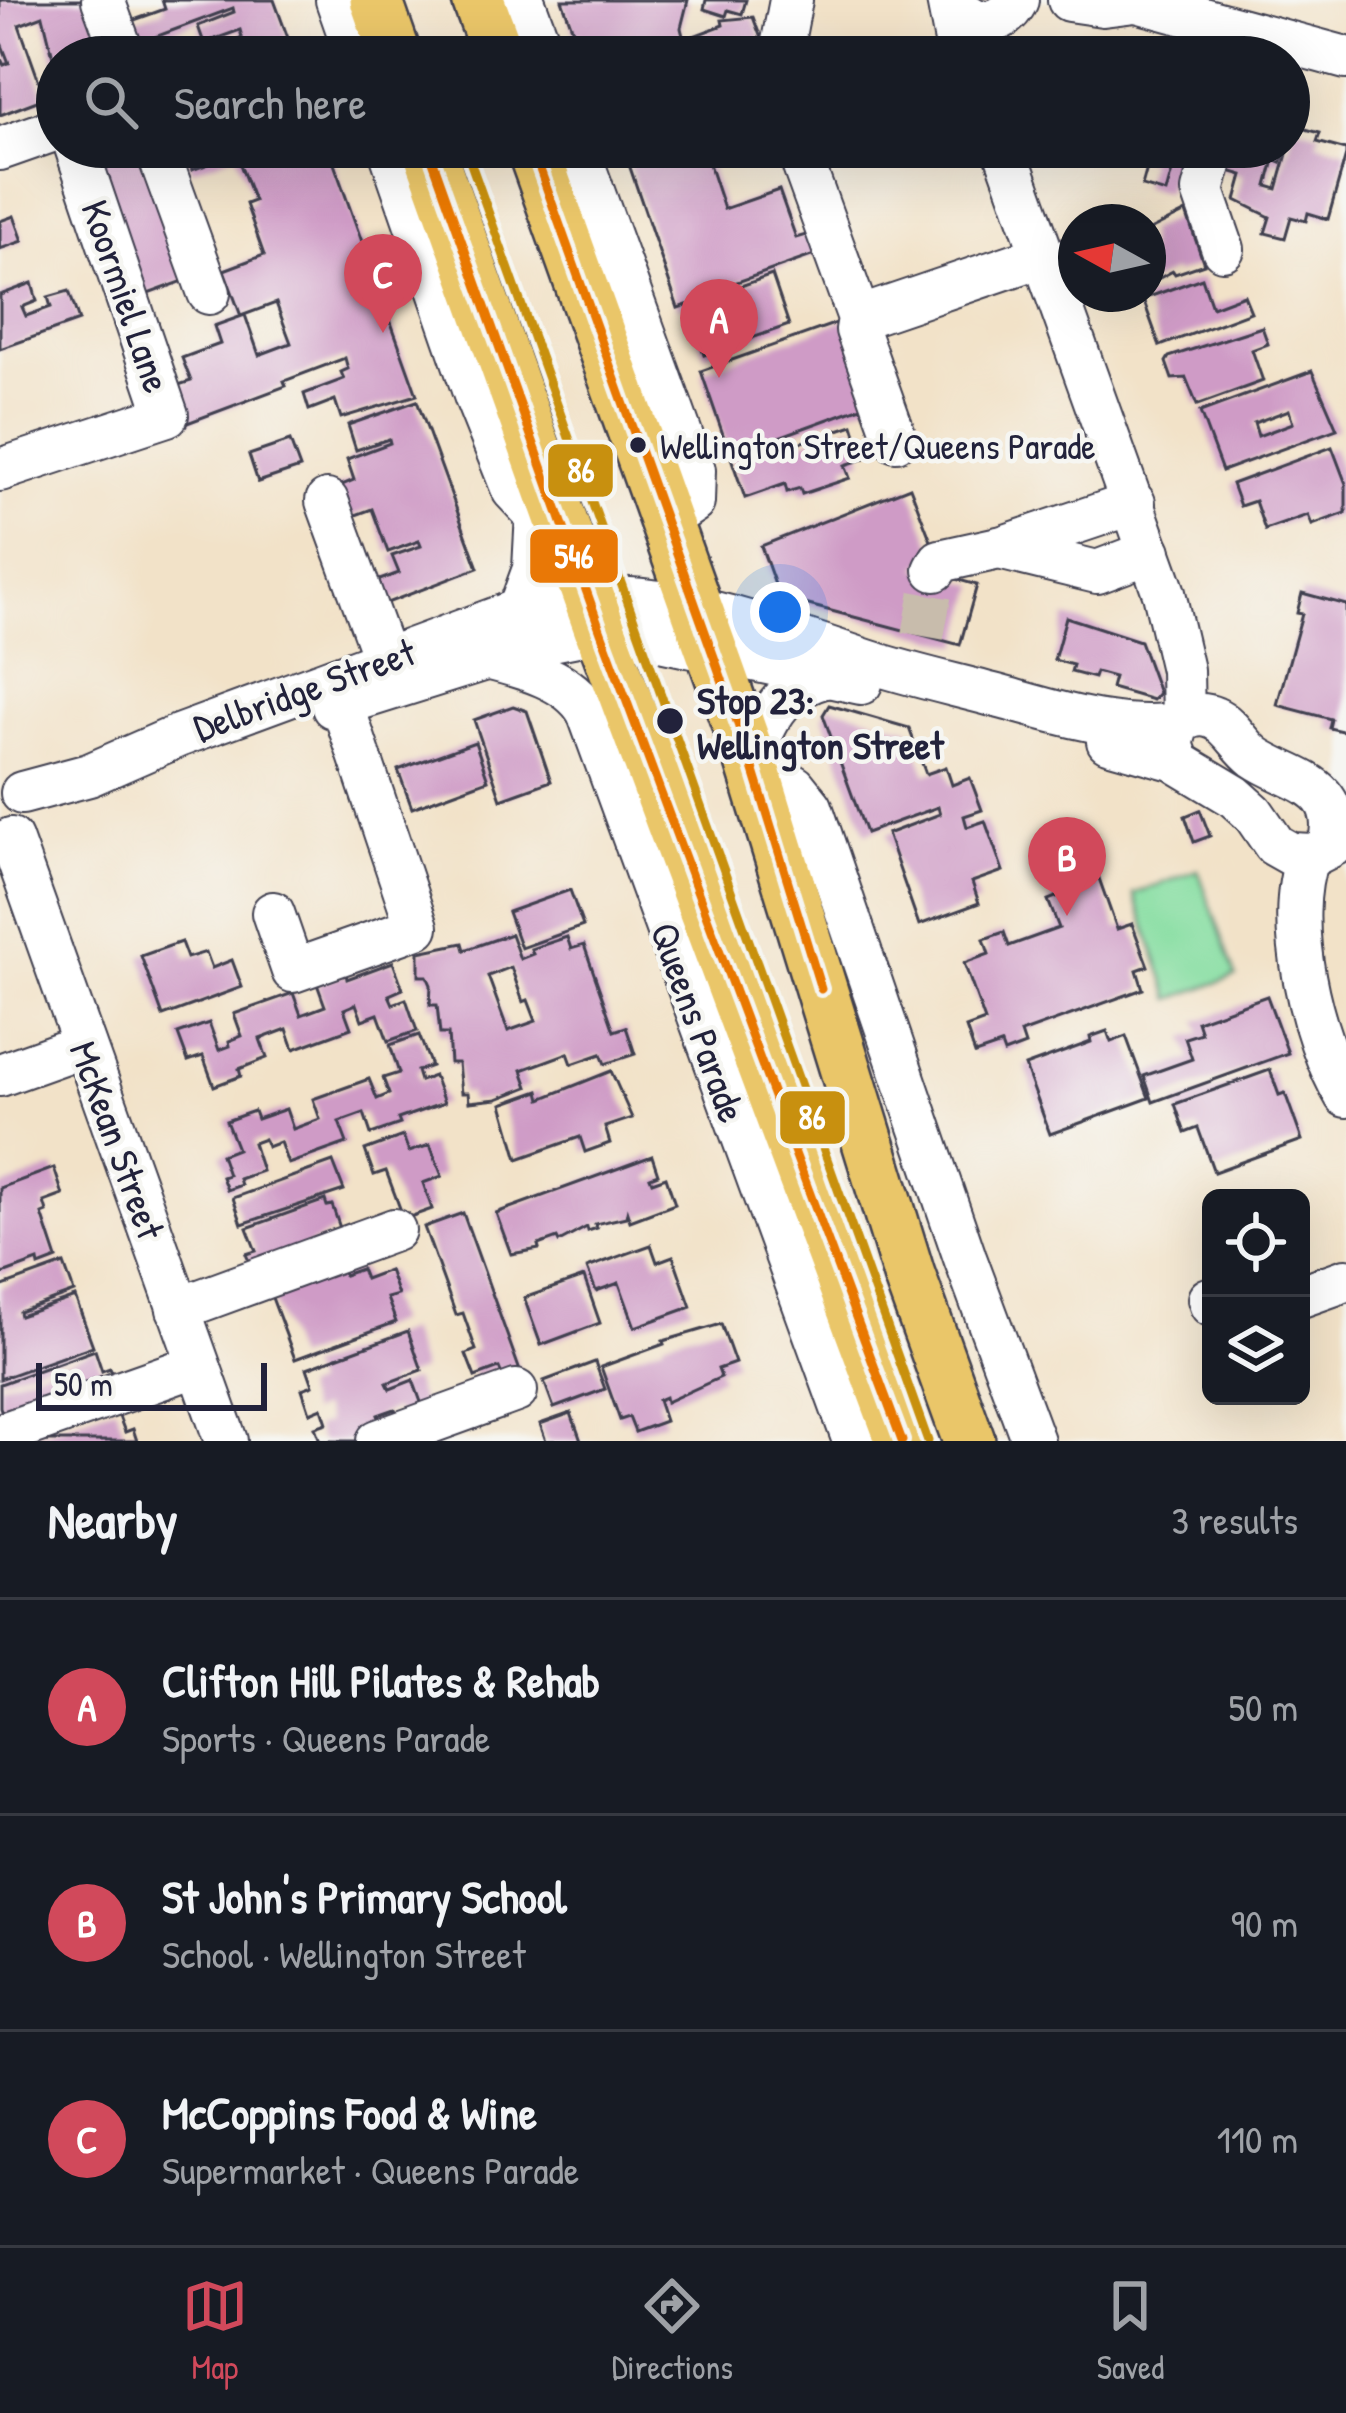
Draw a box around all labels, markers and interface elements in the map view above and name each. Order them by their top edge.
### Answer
search box [36,36,1310,168]
icon: search [78,69,144,135]
text: Search here [174,72,366,133]
street label: Koormiel Lane [69,193,185,399]
north arrow [1058,204,1166,312]
pin: C [344,234,422,333]
pin: A [680,279,758,378]
place label: Wellington Street/Queens Parade [660,421,1096,470]
marker: Wellington Street/Queens Parade [627,434,649,456]
line badge: 86 [546,442,615,499]
text: 86 [567,448,595,492]
line badge: 546 [528,527,620,585]
text: 546 [554,534,594,578]
your location [750,582,810,642]
street label: Delbridge Street [186,624,423,754]
place label: Stop 23: Wellington Street [697,673,945,772]
marker: Stop 23: Wellington Street [654,705,686,737]
pin: B [1028,817,1106,916]
street label: Queens Parade [638,915,760,1129]
street label: McKean Street [58,1034,178,1247]
line badge: 86 [778,1089,847,1146]
text: 86 [798,1095,826,1139]
map controls [1202,1189,1310,1405]
button: locate [1202,1189,1310,1297]
button: layers [1202,1297,1310,1405]
scale bar [36,1357,267,1410]
text: 50 m [54,1362,113,1406]
text: Nearby [48,1485,178,1554]
text: 3 results [1172,1493,1298,1546]
text: Clifton Hill Pilates & Rehab [162,1650,600,1711]
text: A [77,1680,97,1733]
text: 50 m [1229,1680,1298,1733]
text: Sports · Queens Parade [162,1711,490,1764]
text: St John's Primary School [162,1866,567,1927]
text: B [77,1896,97,1949]
text: 90 m [1231,1896,1298,1949]
text: School · Wellington Street [162,1927,526,1980]
text: McCoppins Food & Wine [162,2082,537,2143]
text: C [76,2112,98,2165]
text: 110 m [1217,2112,1298,2165]
text: Supermarket · Queens Parade [162,2143,579,2196]
tab: Map [182,2273,248,2389]
tab: Directions [612,2273,733,2389]
tab: Saved [1097,2273,1164,2389]

